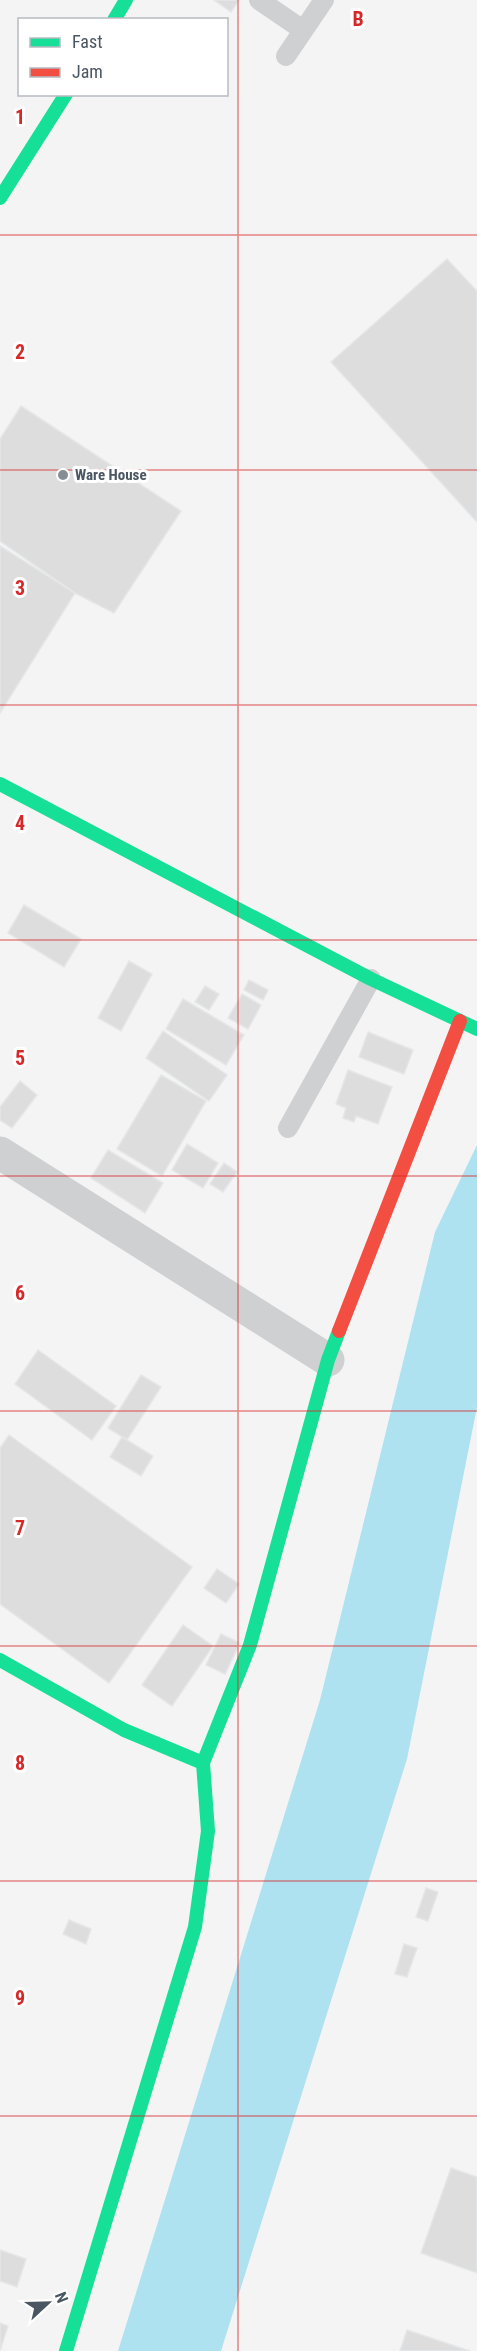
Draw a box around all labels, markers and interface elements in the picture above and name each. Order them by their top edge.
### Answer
text: B [352,7,364,31]
legend [18,18,228,96]
text: Fast [72,31,103,52]
text: Jam [72,61,103,82]
text: 1 [15,105,25,129]
text: 2 [15,340,25,364]
place label: Ware House [75,466,147,484]
marker: Ware House [56,468,70,482]
text: 3 [15,576,25,600]
text: 4 [15,811,25,835]
text: 5 [15,1046,25,1070]
text: 6 [15,1281,25,1305]
text: 7 [15,1516,25,1540]
text: 8 [15,1751,25,1775]
text: 9 [15,1986,25,2010]
north arrow [18,2273,78,2333]
text: N [51,2289,72,2306]

